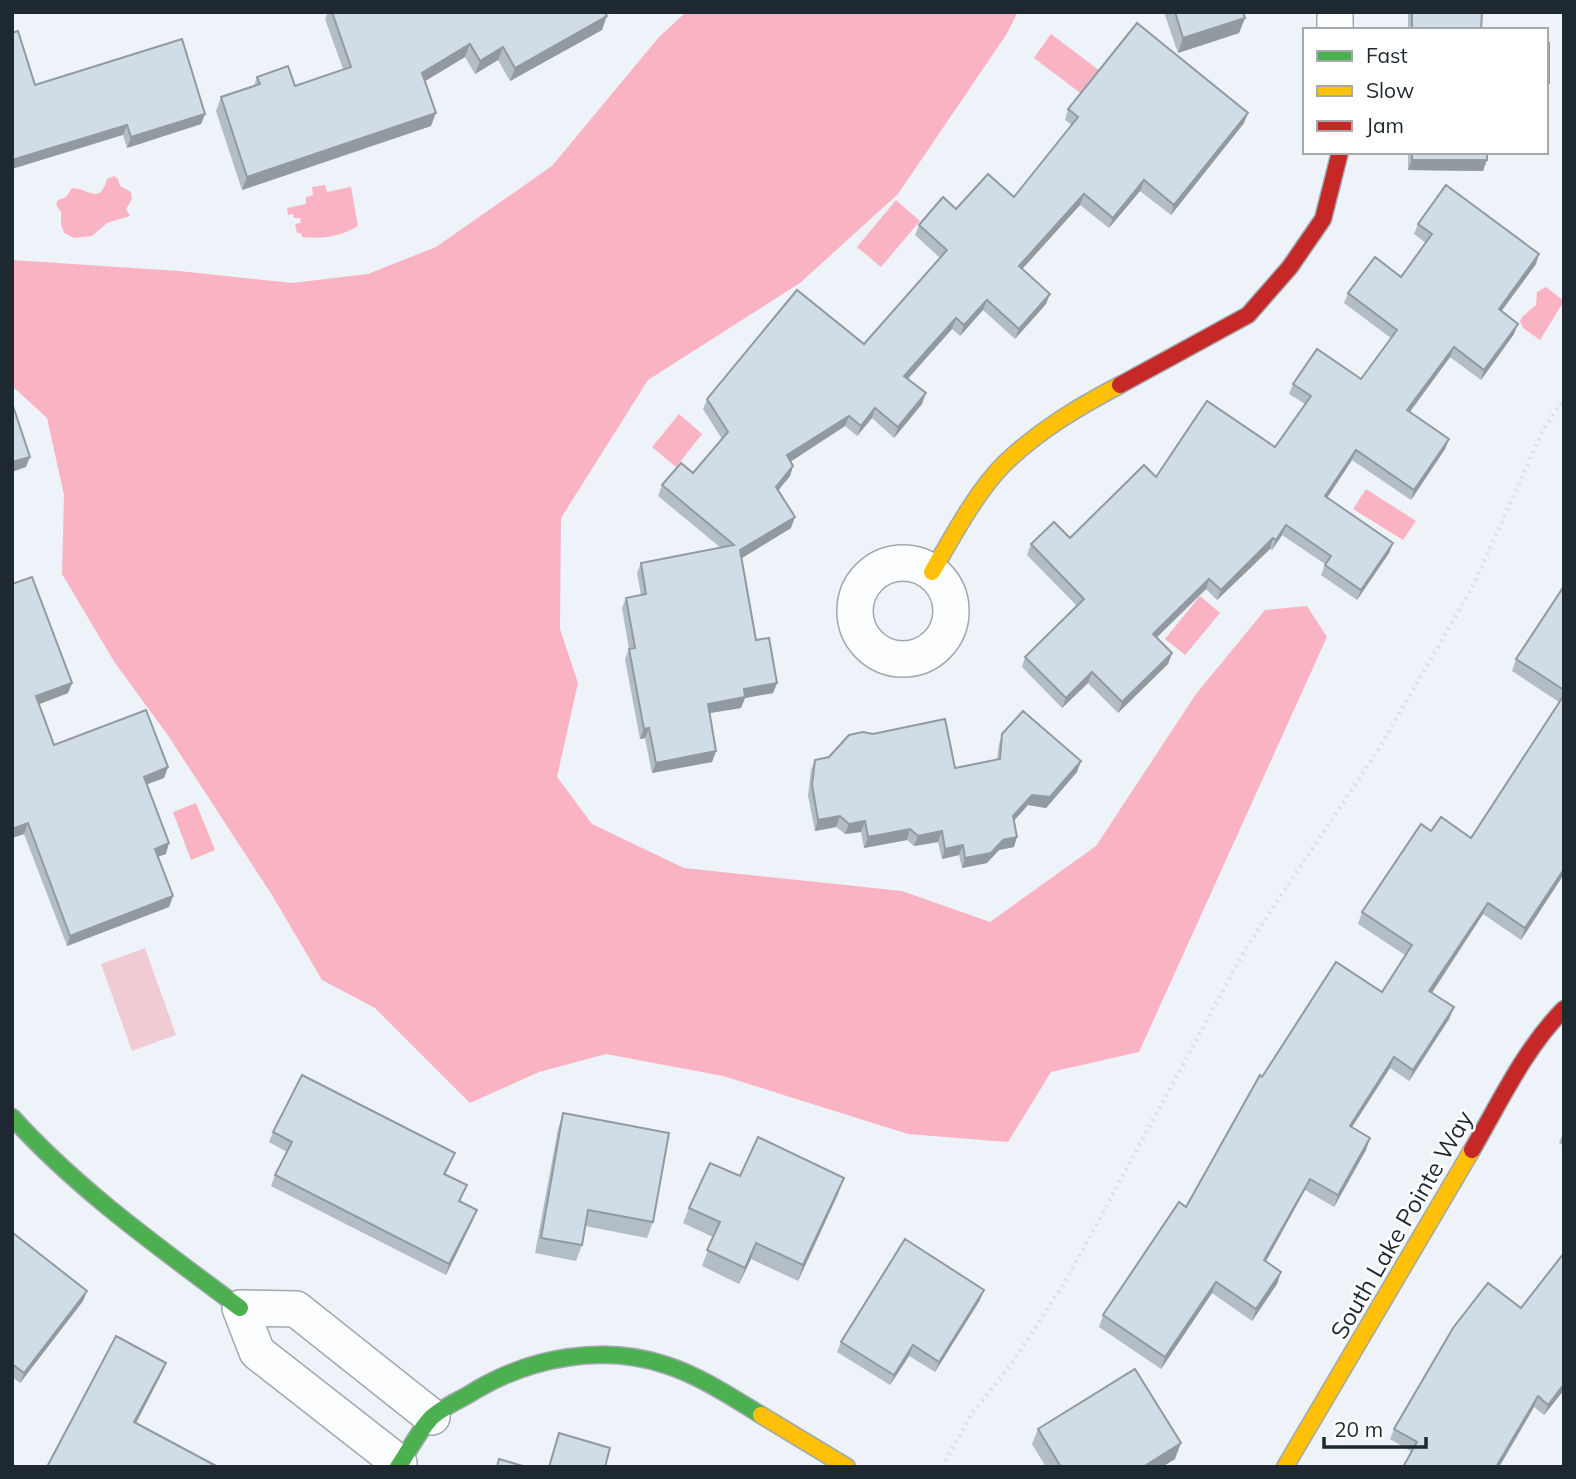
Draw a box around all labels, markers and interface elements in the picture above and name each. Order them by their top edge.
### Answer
legend [1303,28,1548,154]
text: Fast [1366,42,1408,68]
text: Slow [1366,77,1414,103]
text: Jam [1366,112,1404,138]
street label: South Lake Pointe Way [1323,1105,1479,1344]
scale bar [1324,1406,1426,1450]
text: 20 m [1334,1416,1383,1442]

